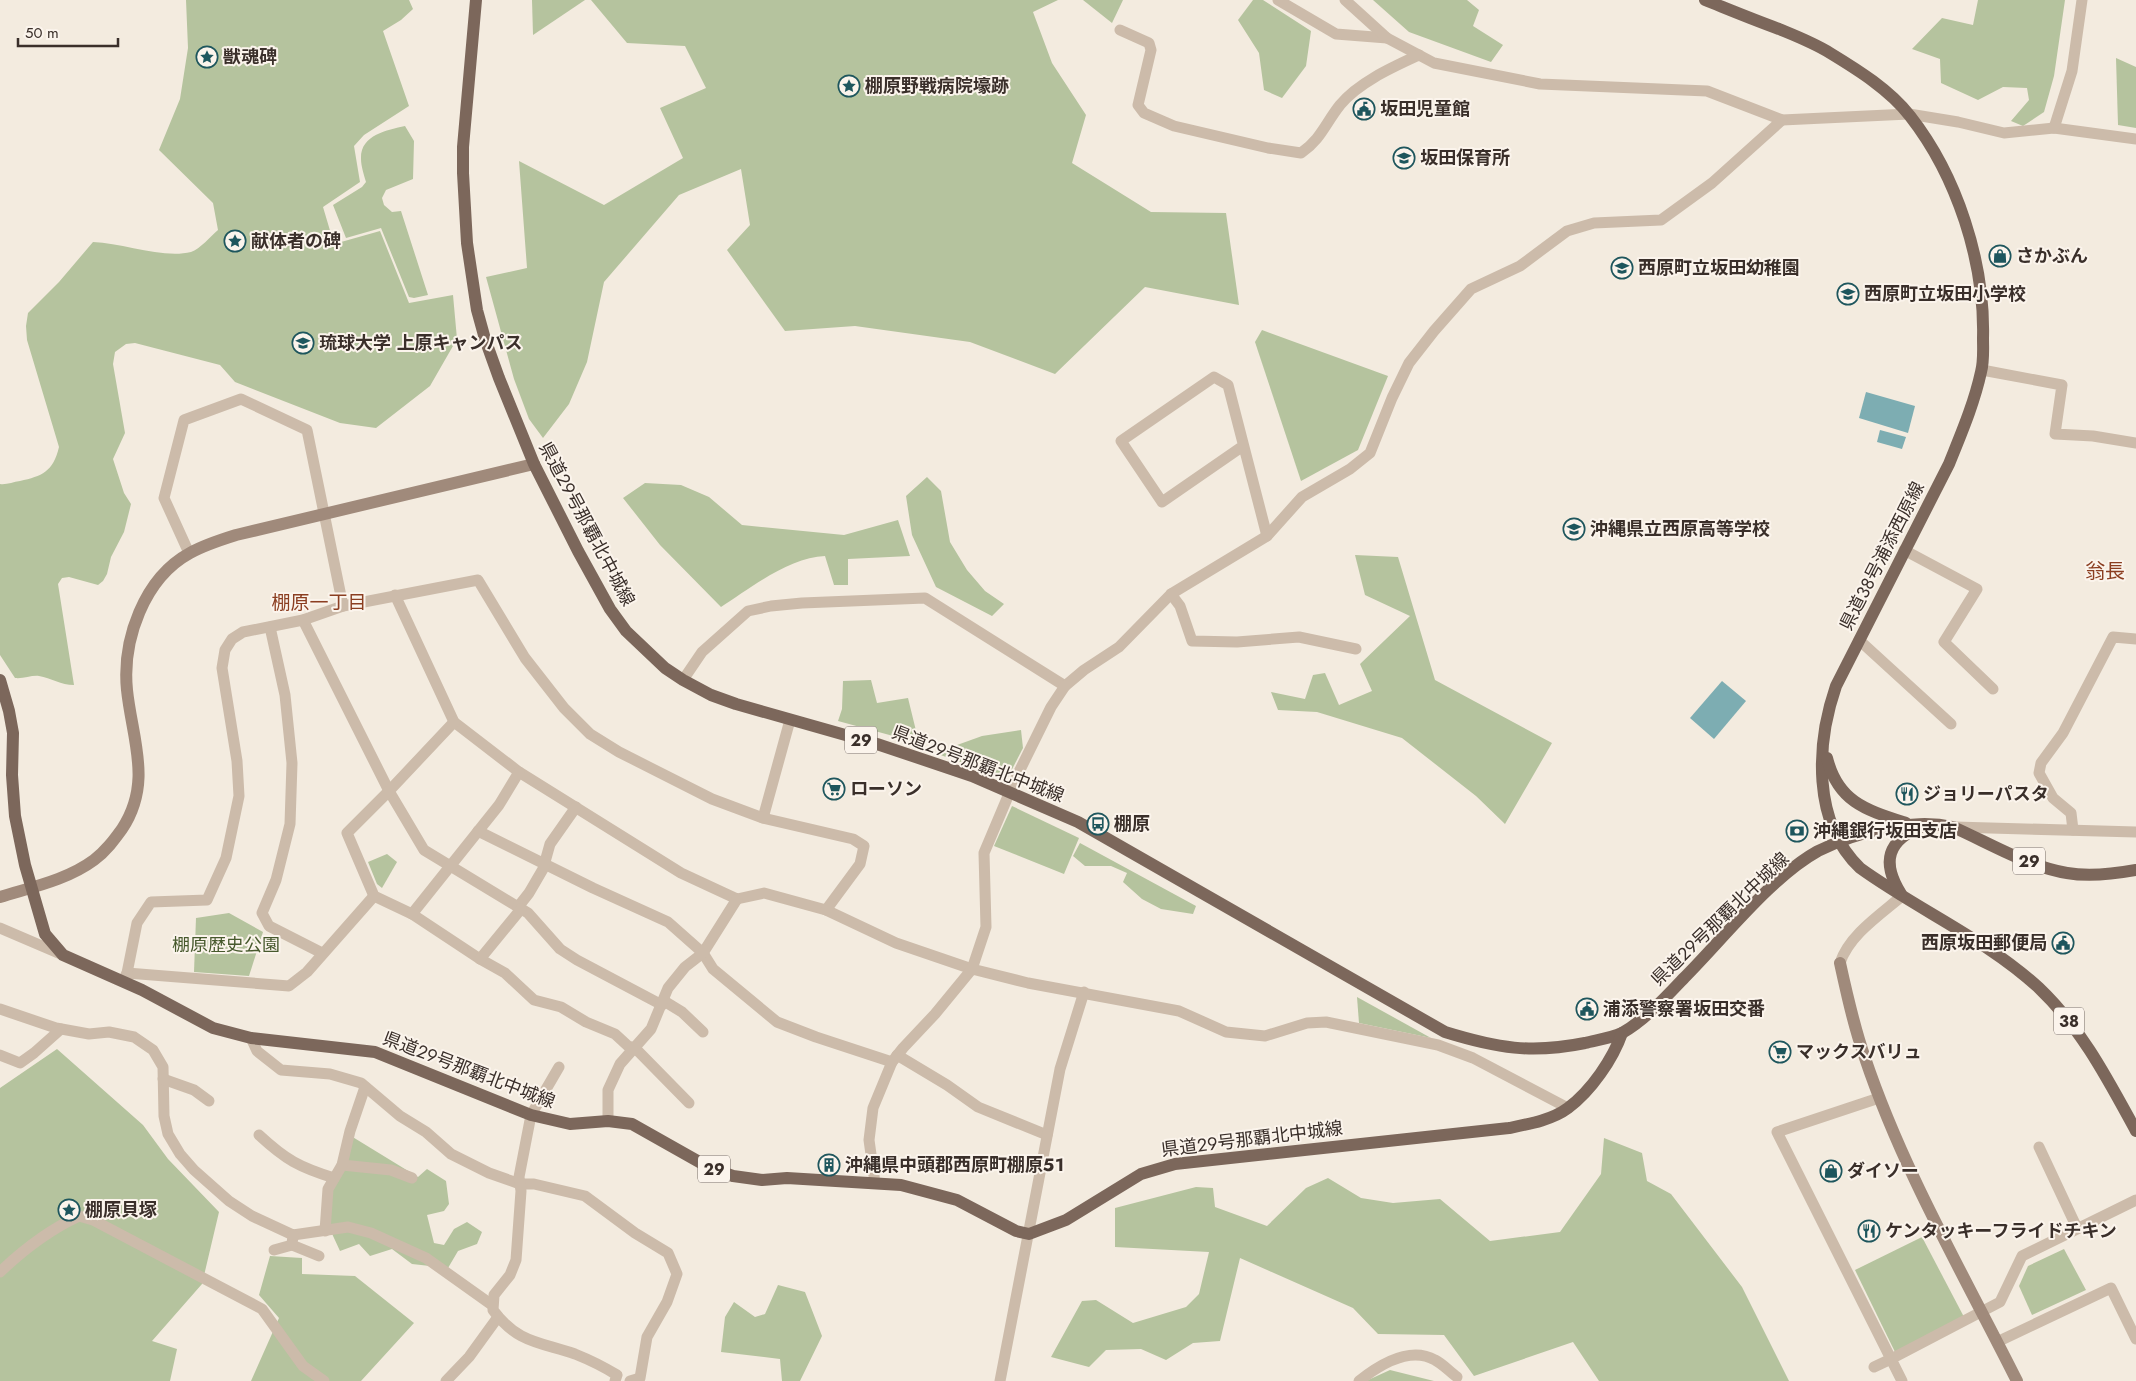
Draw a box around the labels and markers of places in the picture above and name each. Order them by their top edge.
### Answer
place label: 獣魂碑 [223,44,277,70]
place icon: 獣魂碑 [195,45,219,69]
place label: 棚原野戦病院壕跡 [865,73,1009,99]
place icon: 棚原野戦病院壕跡 [837,74,861,98]
place label: 坂田児童館 [1380,96,1470,122]
public building icon: 坂田児童館 [1352,97,1376,121]
place label: 坂田保育所 [1420,145,1510,171]
school or university icon: 坂田保育所 [1392,146,1416,170]
place label: 献体者の碑 [251,228,341,254]
place icon: 献体者の碑 [223,229,247,253]
place label: さかぶん [2016,243,2088,269]
shop icon: さかぶん [1988,244,2012,268]
place label: 西原町立坂田幼稚園 [1638,255,1800,281]
school or university icon: 西原町立坂田幼稚園 [1610,256,1634,280]
place label: 西原町立坂田小学校 [1864,281,2026,307]
school or university icon: 西原町立坂田小学校 [1836,282,1860,306]
place label: 琉球大学 上原キャンパス [319,330,522,356]
school or university icon: 琉球大学 上原キャンパス [291,331,315,355]
place label: 沖縄県立西原高等学校 [1590,516,1770,542]
school or university icon: 沖縄県立西原高等学校 [1562,517,1586,541]
place label: ローソン [850,776,922,802]
supermarket icon: ローソン [822,777,846,801]
place label: ジョリーパスタ [1923,781,2049,807]
restaurant icon: ジョリーパスタ [1895,782,1919,806]
place label: 棚原 [1114,811,1150,837]
bus stop icon: 棚原 [1086,812,1110,836]
place label: 沖縄銀行坂田支店 [1813,818,1957,844]
bank icon: 沖縄銀行坂田支店 [1785,819,1809,843]
place label: 西原坂田郵便局 [1921,930,2047,956]
public building icon: 西原坂田郵便局 [2051,931,2075,955]
place label: 浦添警察署坂田交番 [1603,996,1765,1022]
public building icon: 浦添警察署坂田交番 [1575,997,1599,1021]
place label: マックスバリュ [1796,1039,1921,1065]
supermarket icon: マックスバリュ [1768,1040,1792,1064]
place label: 沖縄県中頭郡西原町棚原５１ [845,1152,1066,1178]
building icon: 沖縄県中頭郡西原町棚原５１ [817,1153,841,1177]
place label: ダイソー [1847,1158,1919,1184]
shop icon: ダイソー [1819,1159,1843,1183]
place label: 棚原貝塚 [85,1197,157,1223]
place icon: 棚原貝塚 [57,1198,81,1222]
place label: ケンタッキーフライドチキン [1885,1218,2117,1244]
restaurant icon: ケンタッキーフライドチキン [1857,1219,1881,1243]

